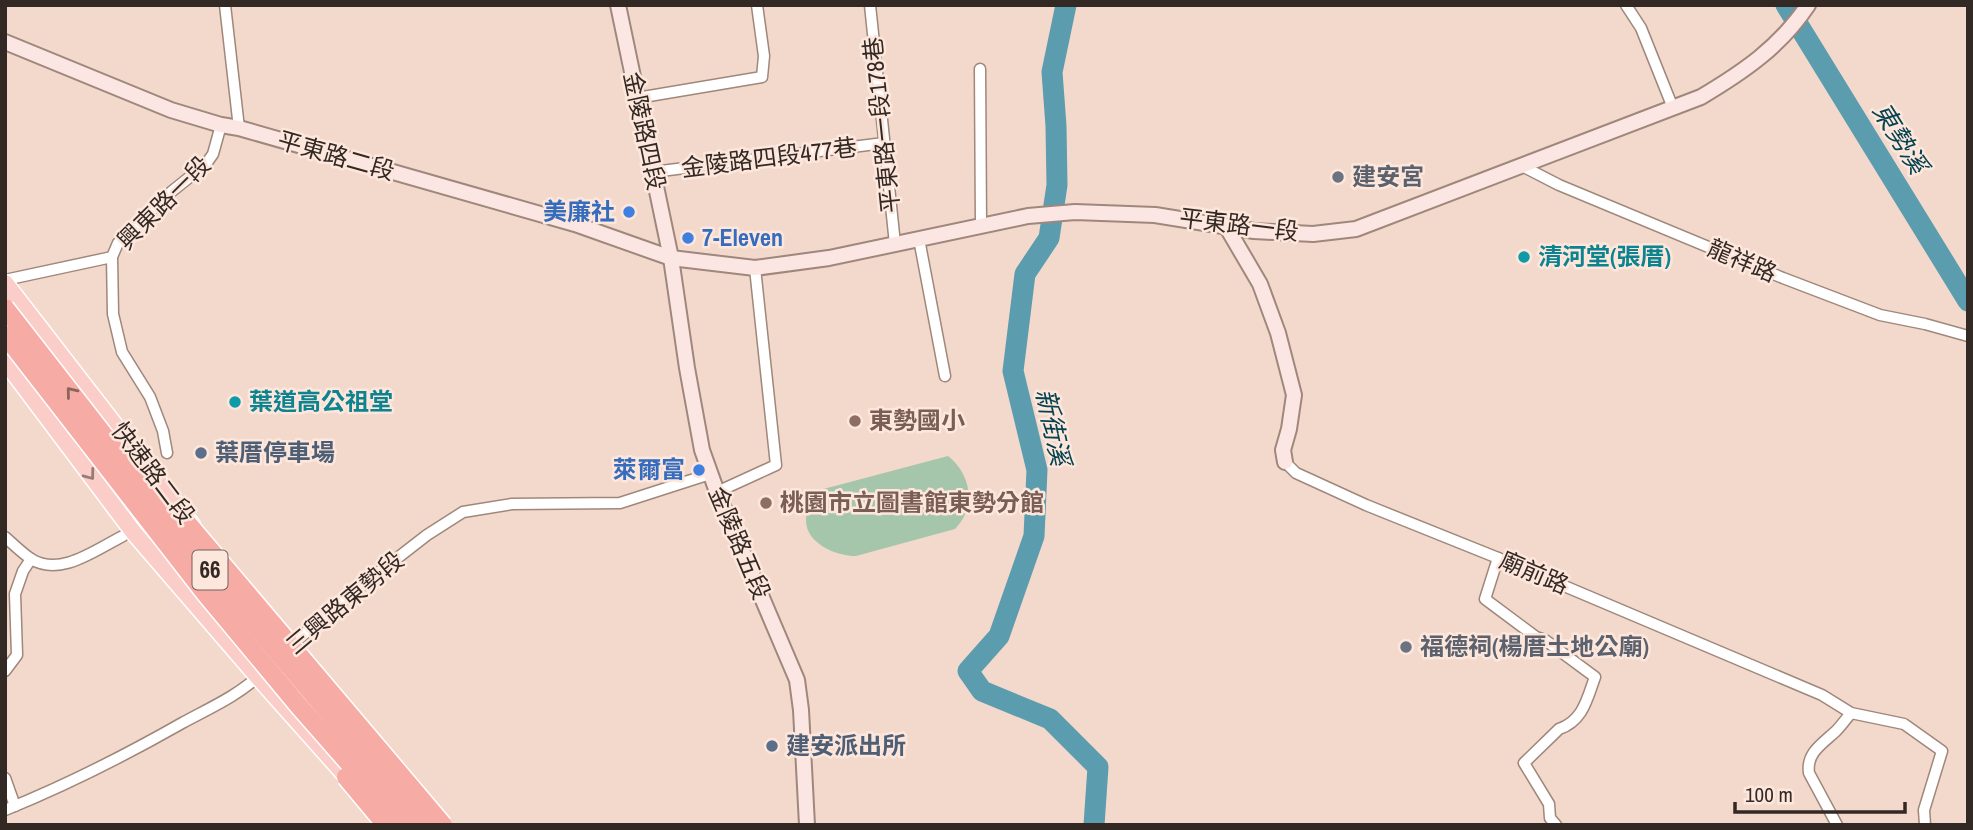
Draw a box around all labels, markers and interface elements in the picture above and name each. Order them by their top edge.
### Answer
street label: 平東路一段178巷 [856,35,906,215]
street label: 金陵路四段 [617,69,673,193]
water label: 東勢溪 [1865,95,1938,183]
street label: 平東路二段 [274,123,398,187]
street label: 金陵路四段477巷 [679,130,859,184]
street label: 興東路一段 [110,149,217,256]
place label: 建安宮 [1352,160,1424,192]
marker: 建安宮 [1330,169,1346,185]
place label: 美廉社 [543,195,615,227]
street label: 平東路一段 [1178,201,1301,247]
marker: 美廉社 [621,204,637,220]
place label: 7-Eleven [702,221,783,253]
marker: 7-Eleven [680,230,696,246]
street label: 龍祥路 [1703,231,1782,289]
place label: 清河堂(張厝) [1538,240,1671,272]
marker: 清河堂(張厝) [1516,249,1532,265]
place label: 葉道高公祖堂 [249,385,393,417]
water label: 新街溪 [1028,385,1080,473]
one-way arrow [67,387,80,399]
marker: 葉道高公祖堂 [227,394,243,410]
place label: 東勢國小 [869,404,965,436]
marker: 東勢國小 [847,413,863,429]
street label: 快速路二段 [105,415,203,530]
place label: 葉厝停車場 [215,436,335,468]
marker: 葉厝停車場 [193,445,209,461]
place label: 萊爾富 [613,453,685,485]
marker: 萊爾富 [691,462,707,478]
one-way arrow [82,467,95,480]
street label: 金陵路五段 [702,481,778,604]
place label: 桃園市立圖書館東勢分館 [780,486,1044,518]
marker: 桃園市立圖書館東勢分館 [758,495,774,511]
street label: 廟前路 [1495,543,1574,601]
street label: 三興路東勢段 [279,544,410,661]
road number: 66 [192,550,228,590]
place label: 福德祠(楊厝土地公廟) [1420,630,1649,662]
marker: 福德祠(楊厝土地公廟) [1398,639,1414,655]
place label: 建安派出所 [786,729,906,761]
marker: 建安派出所 [764,738,780,754]
scale bar [1735,770,1905,814]
text: 100 m [1745,780,1793,809]

